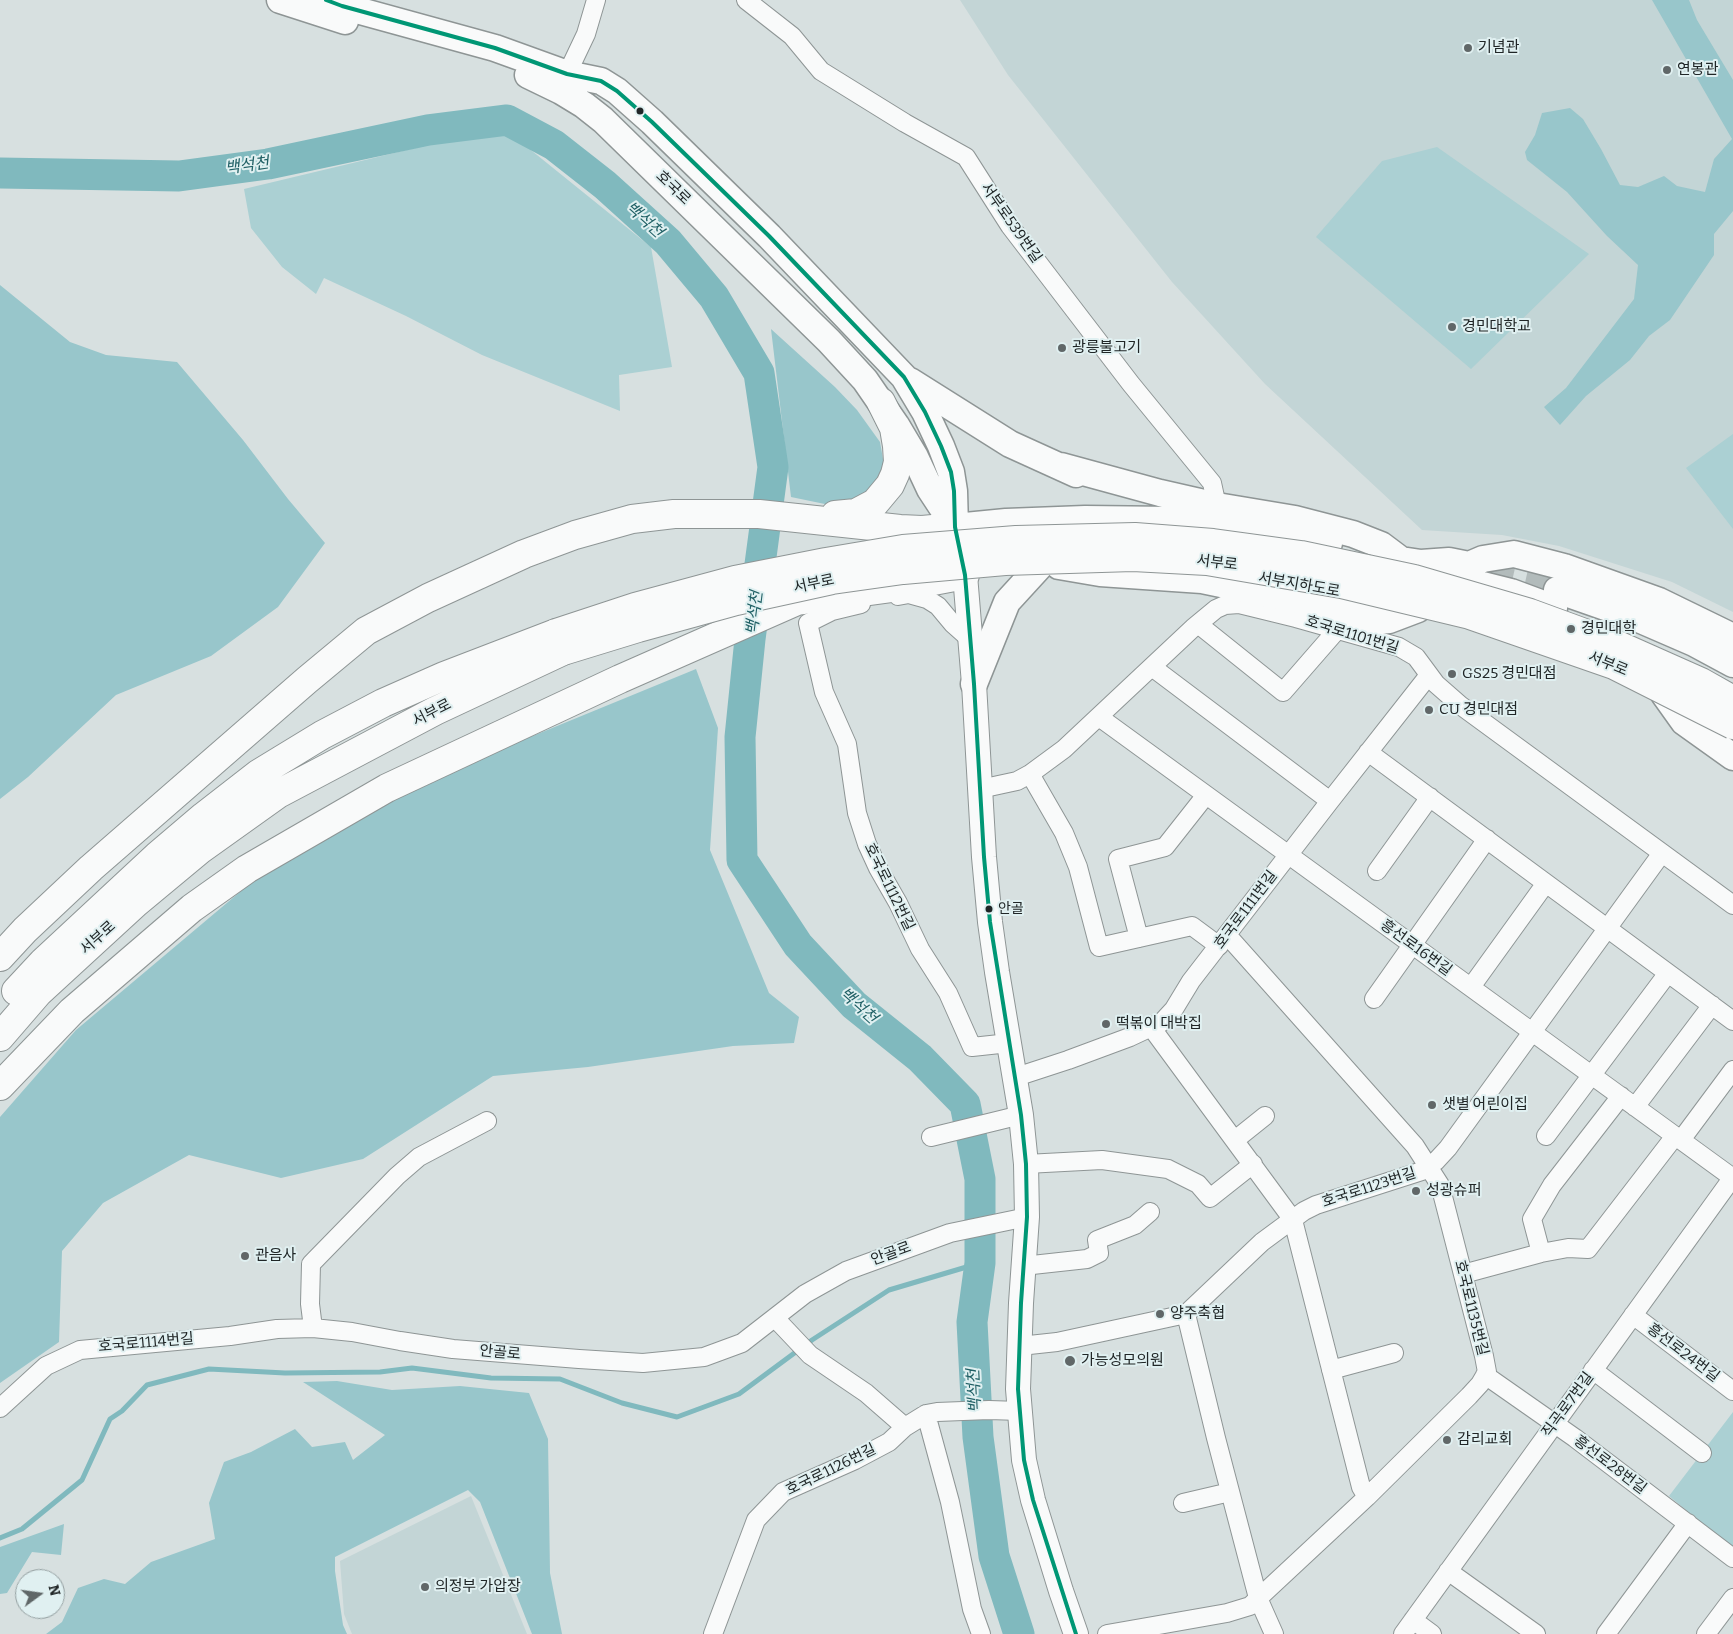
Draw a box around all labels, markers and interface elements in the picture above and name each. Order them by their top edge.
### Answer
place label: 기념관 [1478,39,1519,57]
marker: 기념관 [1462,42,1474,54]
place label: 연봉관 [1677,61,1718,79]
marker: 연봉관 [1661,64,1673,76]
unlabelled marker [635,106,645,116]
water label: 백석천 [224,153,270,179]
street label: 호국로 [652,167,694,209]
street label: 서부로539번길 [977,179,1045,267]
water label: 백석천 [621,198,667,242]
place label: 경민대학교 [1462,318,1531,336]
marker: 경민대학교 [1446,321,1458,333]
place label: 광릉불고기 [1072,339,1141,357]
marker: 광릉불고기 [1056,342,1068,354]
street label: 서부로 [1195,552,1239,574]
street label: 서부지하도로 [1257,569,1341,601]
street label: 서부로 [792,571,836,597]
water label: 백석천 [743,590,767,636]
street label: 호국로1101번길 [1303,612,1401,658]
place label: 경민대학 [1581,620,1636,638]
marker: 경민대학 [1565,623,1577,635]
street label: 서부로 [1585,648,1631,680]
place label: GS25 경민대점 [1462,665,1556,683]
marker: GS25 경민대점 [1446,668,1458,680]
street label: 서부로 [409,696,455,730]
place label: CU 경민대점 [1439,701,1518,719]
marker: CU 경민대점 [1423,704,1435,716]
street label: 호국로1112번길 [860,840,918,934]
street label: 호국로1111번길 [1211,867,1281,953]
place label: 안골 [998,901,1024,917]
marker: 안골 [984,904,994,914]
street label: 흥선로16번길 [1377,916,1455,980]
street label: 서부로 [77,917,119,959]
water label: 백석천 [835,984,881,1028]
place label: 떡볶이 대박집 [1116,1015,1202,1033]
marker: 떡볶이 대박집 [1100,1018,1112,1030]
place label: 샛별 어린이집 [1442,1096,1528,1114]
marker: 샛별 어린이집 [1426,1099,1438,1111]
street label: 호국로1123번길 [1320,1164,1418,1212]
place label: 성광슈퍼 [1426,1182,1481,1200]
marker: 성광슈퍼 [1410,1185,1422,1197]
street label: 안골로 [868,1238,914,1270]
place label: 관음사 [255,1247,296,1265]
marker: 관음사 [239,1250,251,1262]
street label: 호국로1135번길 [1450,1258,1492,1358]
place label: 양주축협 [1170,1305,1225,1323]
marker: 양주축협 [1154,1308,1166,1320]
street label: 흥선로24번길 [1643,1320,1723,1386]
street label: 호국로1114번길 [97,1330,195,1356]
street label: 안골로 [479,1342,521,1364]
place label: 가능성모의원 [1081,1352,1164,1370]
marker: 가능성모의원 [1063,1354,1077,1368]
water label: 백석천 [964,1368,986,1414]
street label: 직곡로7번길 [1538,1369,1598,1441]
place label: 감리교회 [1457,1431,1512,1449]
street label: 흥선로28번길 [1570,1432,1650,1498]
marker: 감리교회 [1441,1434,1453,1446]
street label: 호국로1126번길 [783,1440,879,1500]
north arrow [15,1569,65,1619]
place label: 의정부 가압장 [435,1578,521,1596]
marker: 의정부 가압장 [419,1581,431,1593]
text: N [45,1583,64,1598]

